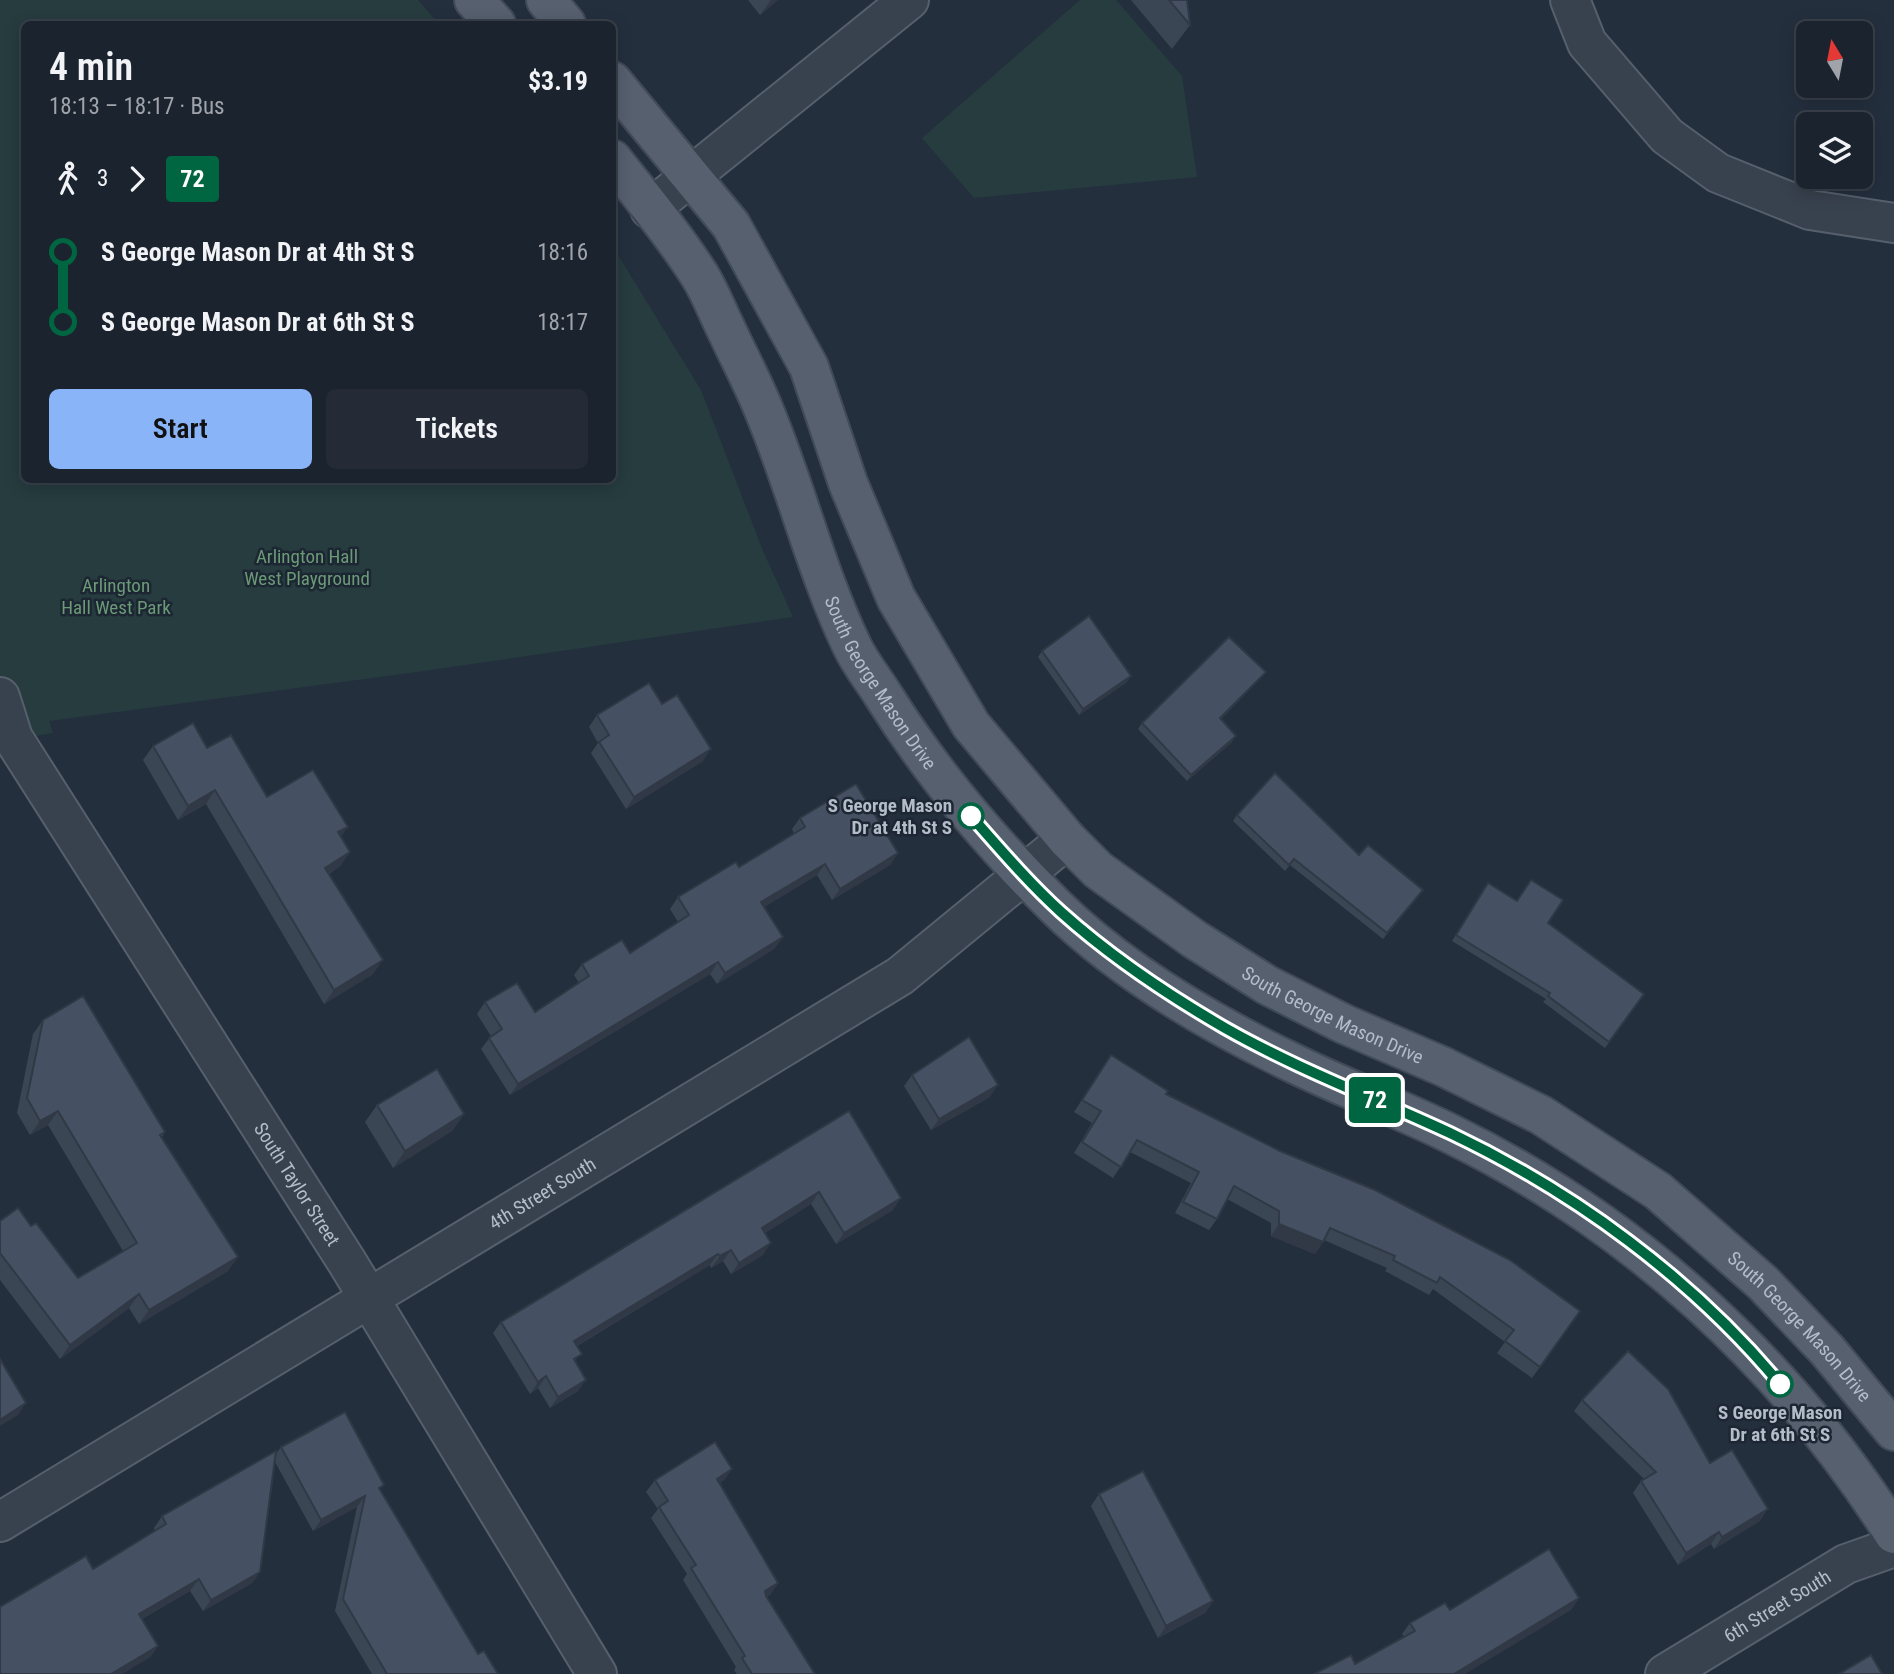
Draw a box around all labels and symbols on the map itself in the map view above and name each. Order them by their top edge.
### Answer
north arrow [1796,21,1872,98]
park label: Arlington Hall West Playground [244,545,370,590]
park label: Arlington Hall West Park [61,574,171,619]
street label: South George Mason Drive [820,593,941,774]
place label: S George Mason Dr at 4th St S [828,794,952,839]
marker: S George Mason Dr at 4th St S [958,803,984,829]
street label: South George Mason Drive [1238,961,1427,1069]
line badge: 72 [1344,1077,1406,1123]
street label: South Taylor Street [249,1118,345,1250]
street label: 4th Street South [485,1152,600,1235]
street label: South George Mason Drive [1723,1247,1876,1407]
marker: S George Mason Dr at 6th St S [1767,1371,1793,1397]
place label: S George Mason Dr at 6th St S [1718,1401,1842,1446]
street label: 6th Street South [1720,1565,1835,1648]

